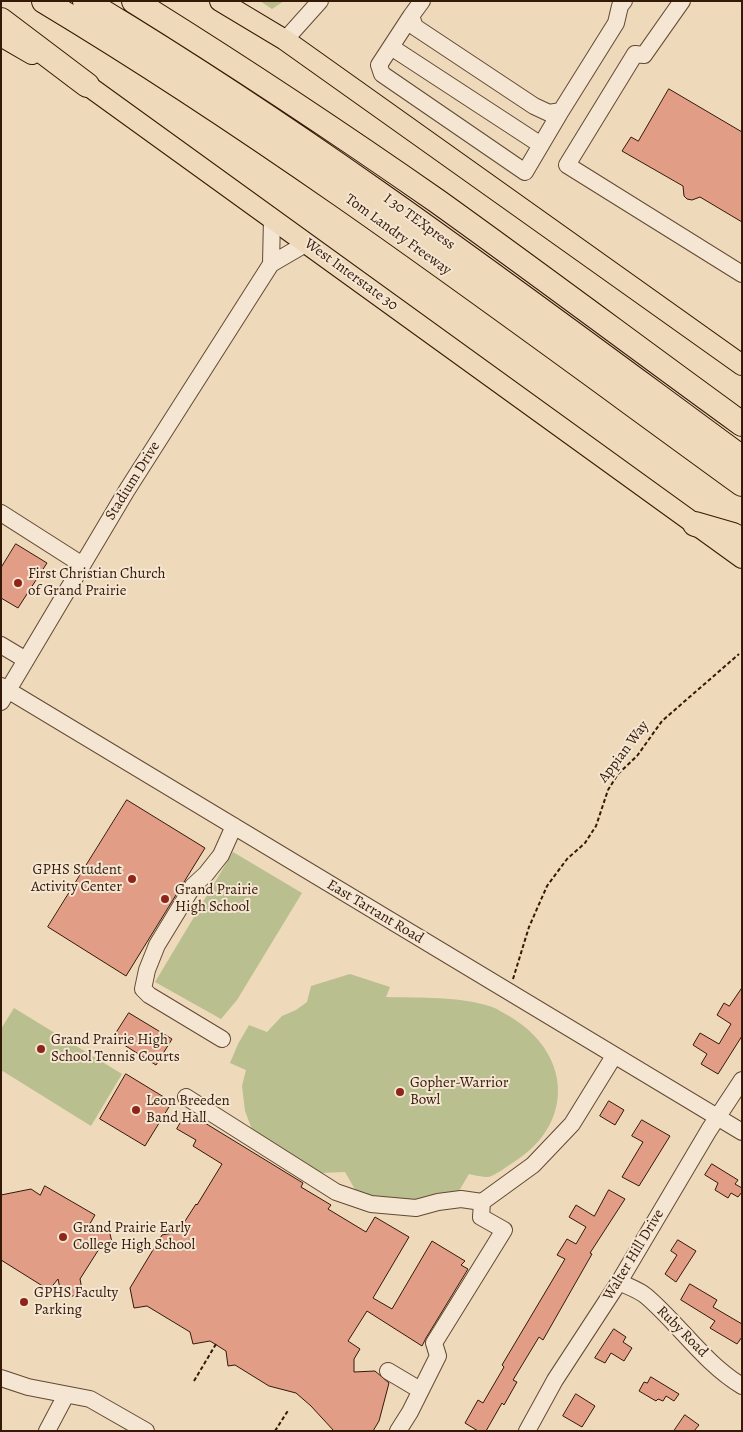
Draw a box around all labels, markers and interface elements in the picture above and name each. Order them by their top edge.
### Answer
street label: Tom Landry Freeway [341,190,455,280]
street label: I 30 TEXpress [380,190,458,254]
street label: West Interstate 30 [301,235,401,315]
street label: Stadium Drive [102,438,164,524]
place label: First Christian Church of Grand Prairie [28,565,166,600]
marker: First Christian Church of Grand Prairie [12,577,24,589]
street label: Appian Way [595,717,653,787]
place label: GPHS Student Activity Center [31,861,122,896]
marker: GPHS Student Activity Center [126,873,138,885]
street label: East Tarrant Road [323,876,427,948]
place label: Grand Prairie High School [175,881,258,916]
marker: Grand Prairie High School [159,893,171,905]
place label: Grand Prairie High School Tennis Courts [51,1031,180,1066]
marker: Grand Prairie High School Tennis Courts [35,1043,47,1055]
place label: Gopher-Warrior Bowl [410,1074,508,1109]
marker: Gopher-Warrior Bowl [394,1086,406,1098]
place label: Leon Breeden Band Hall [146,1092,230,1127]
marker: Leon Breeden Band Hall [130,1104,142,1116]
street label: Walter Hill Drive [600,1206,668,1304]
place label: Grand Prairie Early College High School [73,1219,195,1254]
marker: Grand Prairie Early College High School [57,1231,69,1243]
place label: GPHS Faculty Parking [34,1284,118,1319]
marker: GPHS Faculty Parking [18,1296,30,1308]
street label: Ruby Road [653,1303,711,1361]

